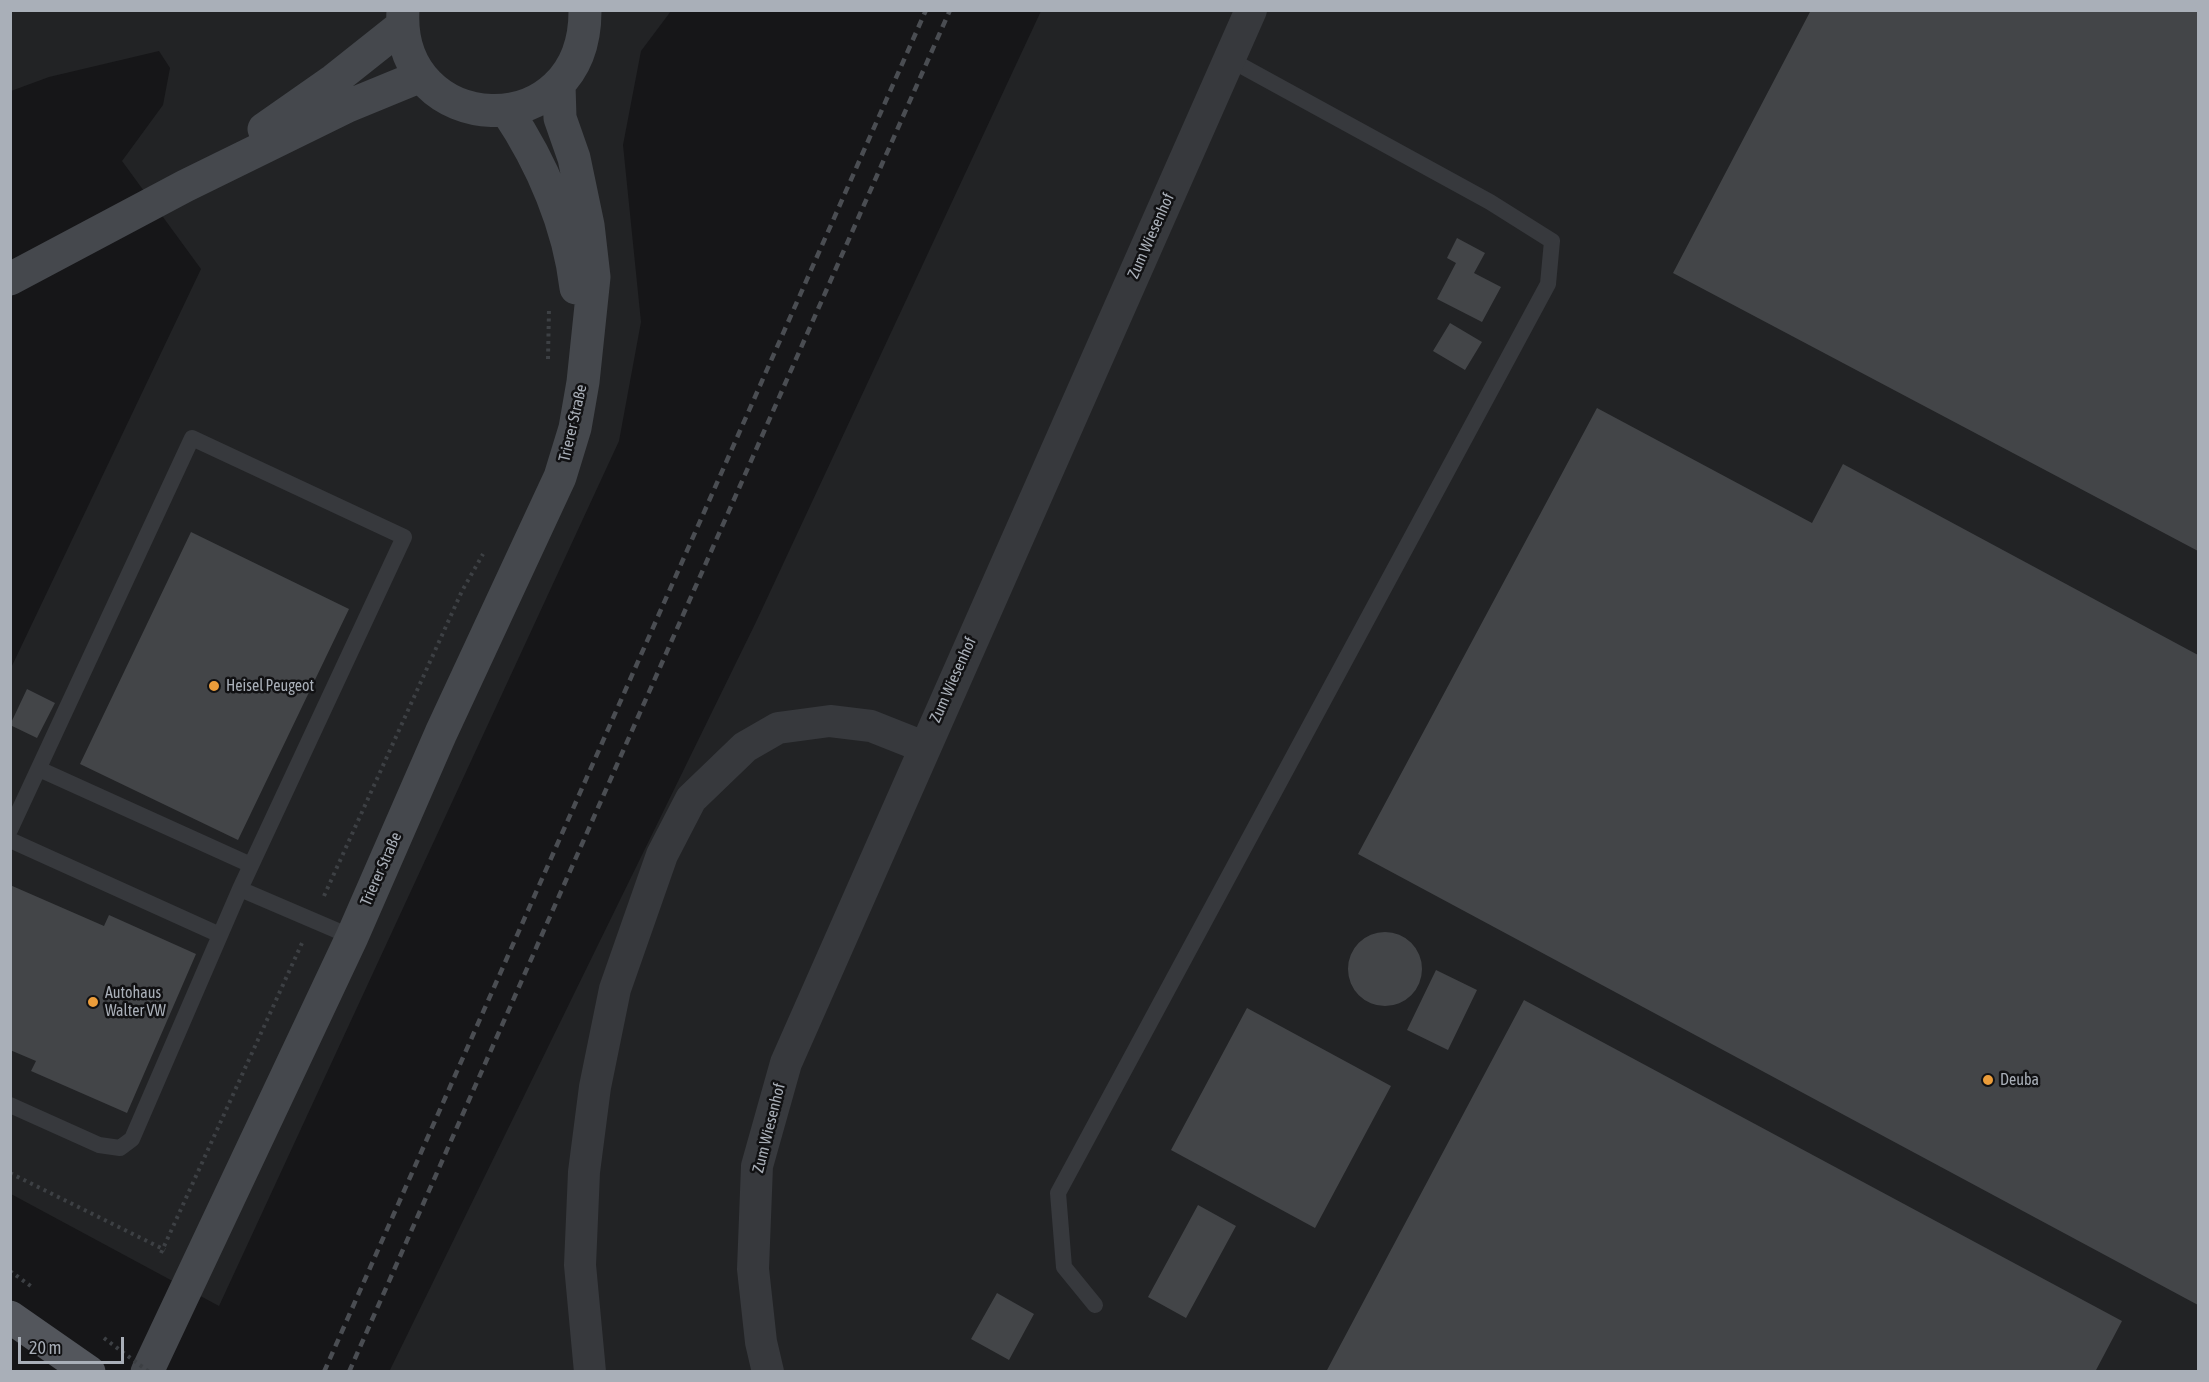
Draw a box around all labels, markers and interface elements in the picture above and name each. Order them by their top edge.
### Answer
street label: Zum Wiesenhof [1124,190,1178,282]
street label: Trierer Straße [555,383,591,463]
street label: Zum Wiesenhof [926,634,980,726]
place label: Heisel Peugeot [226,676,314,696]
marker: Heisel Peugeot [207,679,221,693]
street label: Trierer Straße [356,829,406,909]
place label: Autohaus Walter VW [105,983,166,1021]
marker: Autohaus Walter VW [86,995,100,1009]
place label: Deuba [2000,1070,2039,1090]
marker: Deuba [1981,1073,1995,1087]
street label: Zum Wiesenhof [749,1081,789,1175]
scale bar [21,1325,128,1363]
text: 20 m [29,1337,61,1358]

